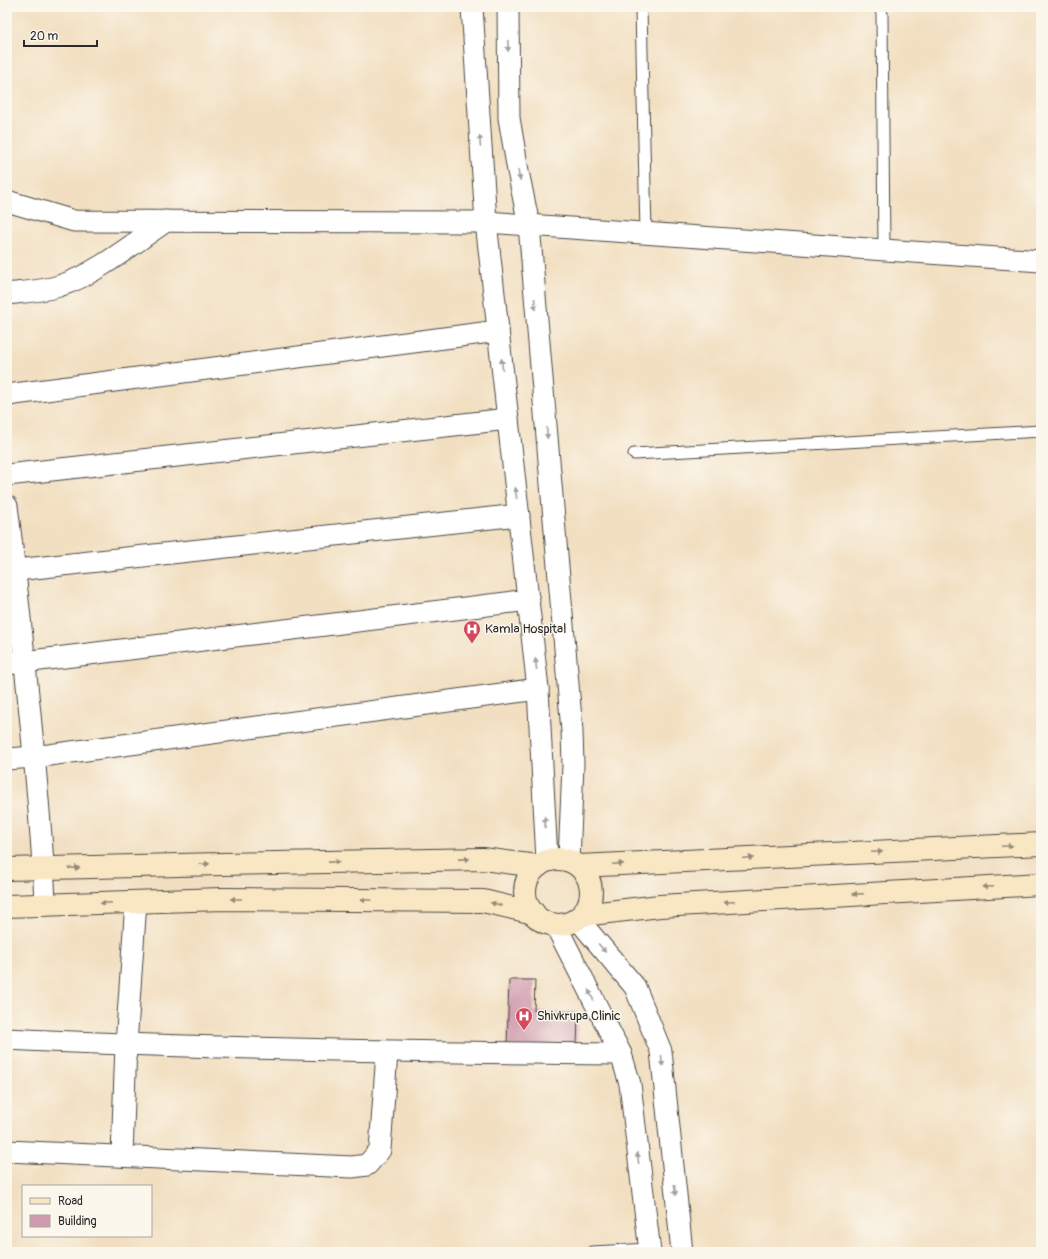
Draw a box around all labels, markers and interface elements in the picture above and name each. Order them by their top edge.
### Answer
scale bar [24,22,97,48]
text: 20 m [30,29,59,44]
one-way arrow [505,40,511,53]
one-way arrow [477,135,484,147]
one-way arrow [516,169,522,181]
one-way arrow [532,298,539,310]
one-way arrow [498,358,505,370]
one-way arrow [543,427,550,439]
one-way arrow [513,487,519,499]
hospital icon: Kamla Hospital [462,619,482,644]
place label: Kamla Hospital [485,621,566,637]
one-way arrow [532,658,539,670]
one-way arrow [542,815,549,828]
one-way arrow [1001,842,1013,849]
one-way arrow [871,849,884,855]
one-way arrow [742,855,754,862]
one-way arrow [458,856,471,862]
one-way arrow [328,858,340,865]
one-way arrow [198,861,211,867]
one-way arrow [612,861,624,868]
one-way arrow [68,864,80,871]
one-way arrow [981,884,994,890]
one-way arrow [852,891,864,898]
one-way arrow [229,896,242,902]
one-way arrow [359,897,372,903]
one-way arrow [722,898,735,905]
one-way arrow [99,900,112,906]
one-way arrow [490,901,502,907]
one-way arrow [598,943,607,953]
one-way arrow [588,989,594,1000]
hospital icon: Shivkrupa Clinic [514,1006,534,1031]
place label: Shivkrupa Clinic [537,1008,621,1024]
one-way arrow [658,1055,665,1067]
one-way arrow [635,1152,642,1164]
one-way arrow [672,1184,678,1196]
legend [22,1185,152,1237]
text: Road [58,1194,83,1209]
text: Building [58,1214,97,1229]

